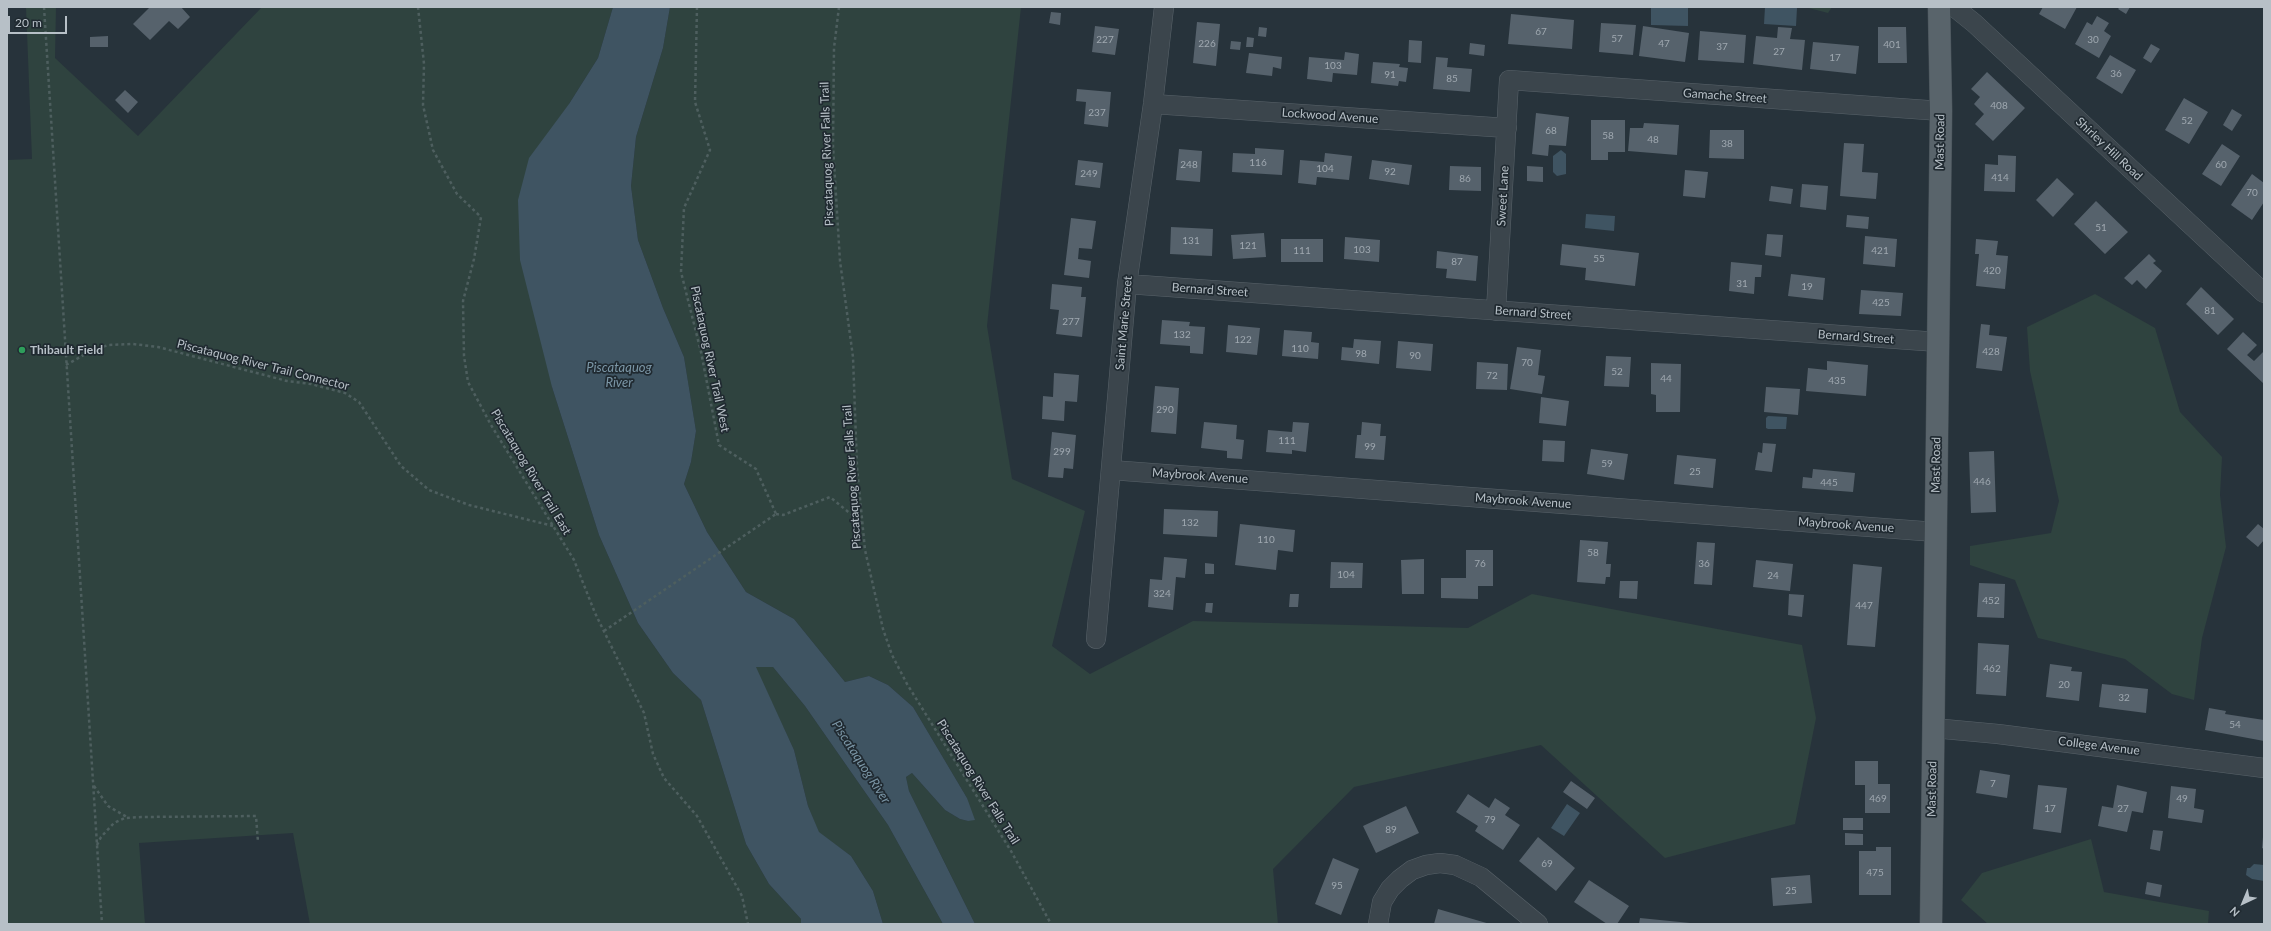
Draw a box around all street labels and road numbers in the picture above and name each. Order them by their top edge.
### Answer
street label: Piscataquog River Falls Trail [817,82,837,226]
street label: Gamache Street [1683,86,1767,106]
street label: Lockwood Avenue [1281,105,1379,127]
street label: Mast Road [1932,114,1948,170]
street label: Shirley Hill Road [2073,114,2145,184]
street label: Sweet Lane [1494,165,1512,227]
street label: Saint Marie Street [1113,275,1135,371]
street label: Bernard Street [1171,280,1249,300]
street label: Piscataquog River Trail West [687,285,733,433]
street label: Bernard Street [1494,303,1572,323]
street label: Bernard Street [1817,327,1895,347]
street label: Piscataquog River Trail Connector [175,337,351,393]
street label: Piscataquog River Falls Trail [840,405,864,549]
street label: Piscataquog River Trail East [488,407,574,537]
street label: Mast Road [1928,437,1944,493]
street label: Maybrook Avenue [1151,465,1249,487]
street label: Maybrook Avenue [1474,490,1572,512]
street label: Maybrook Avenue [1797,514,1895,536]
street label: Piscataquog River Falls Trail [934,717,1022,847]
street label: College Avenue [2057,734,2141,758]
street label: Mast Road [1924,761,1940,817]

